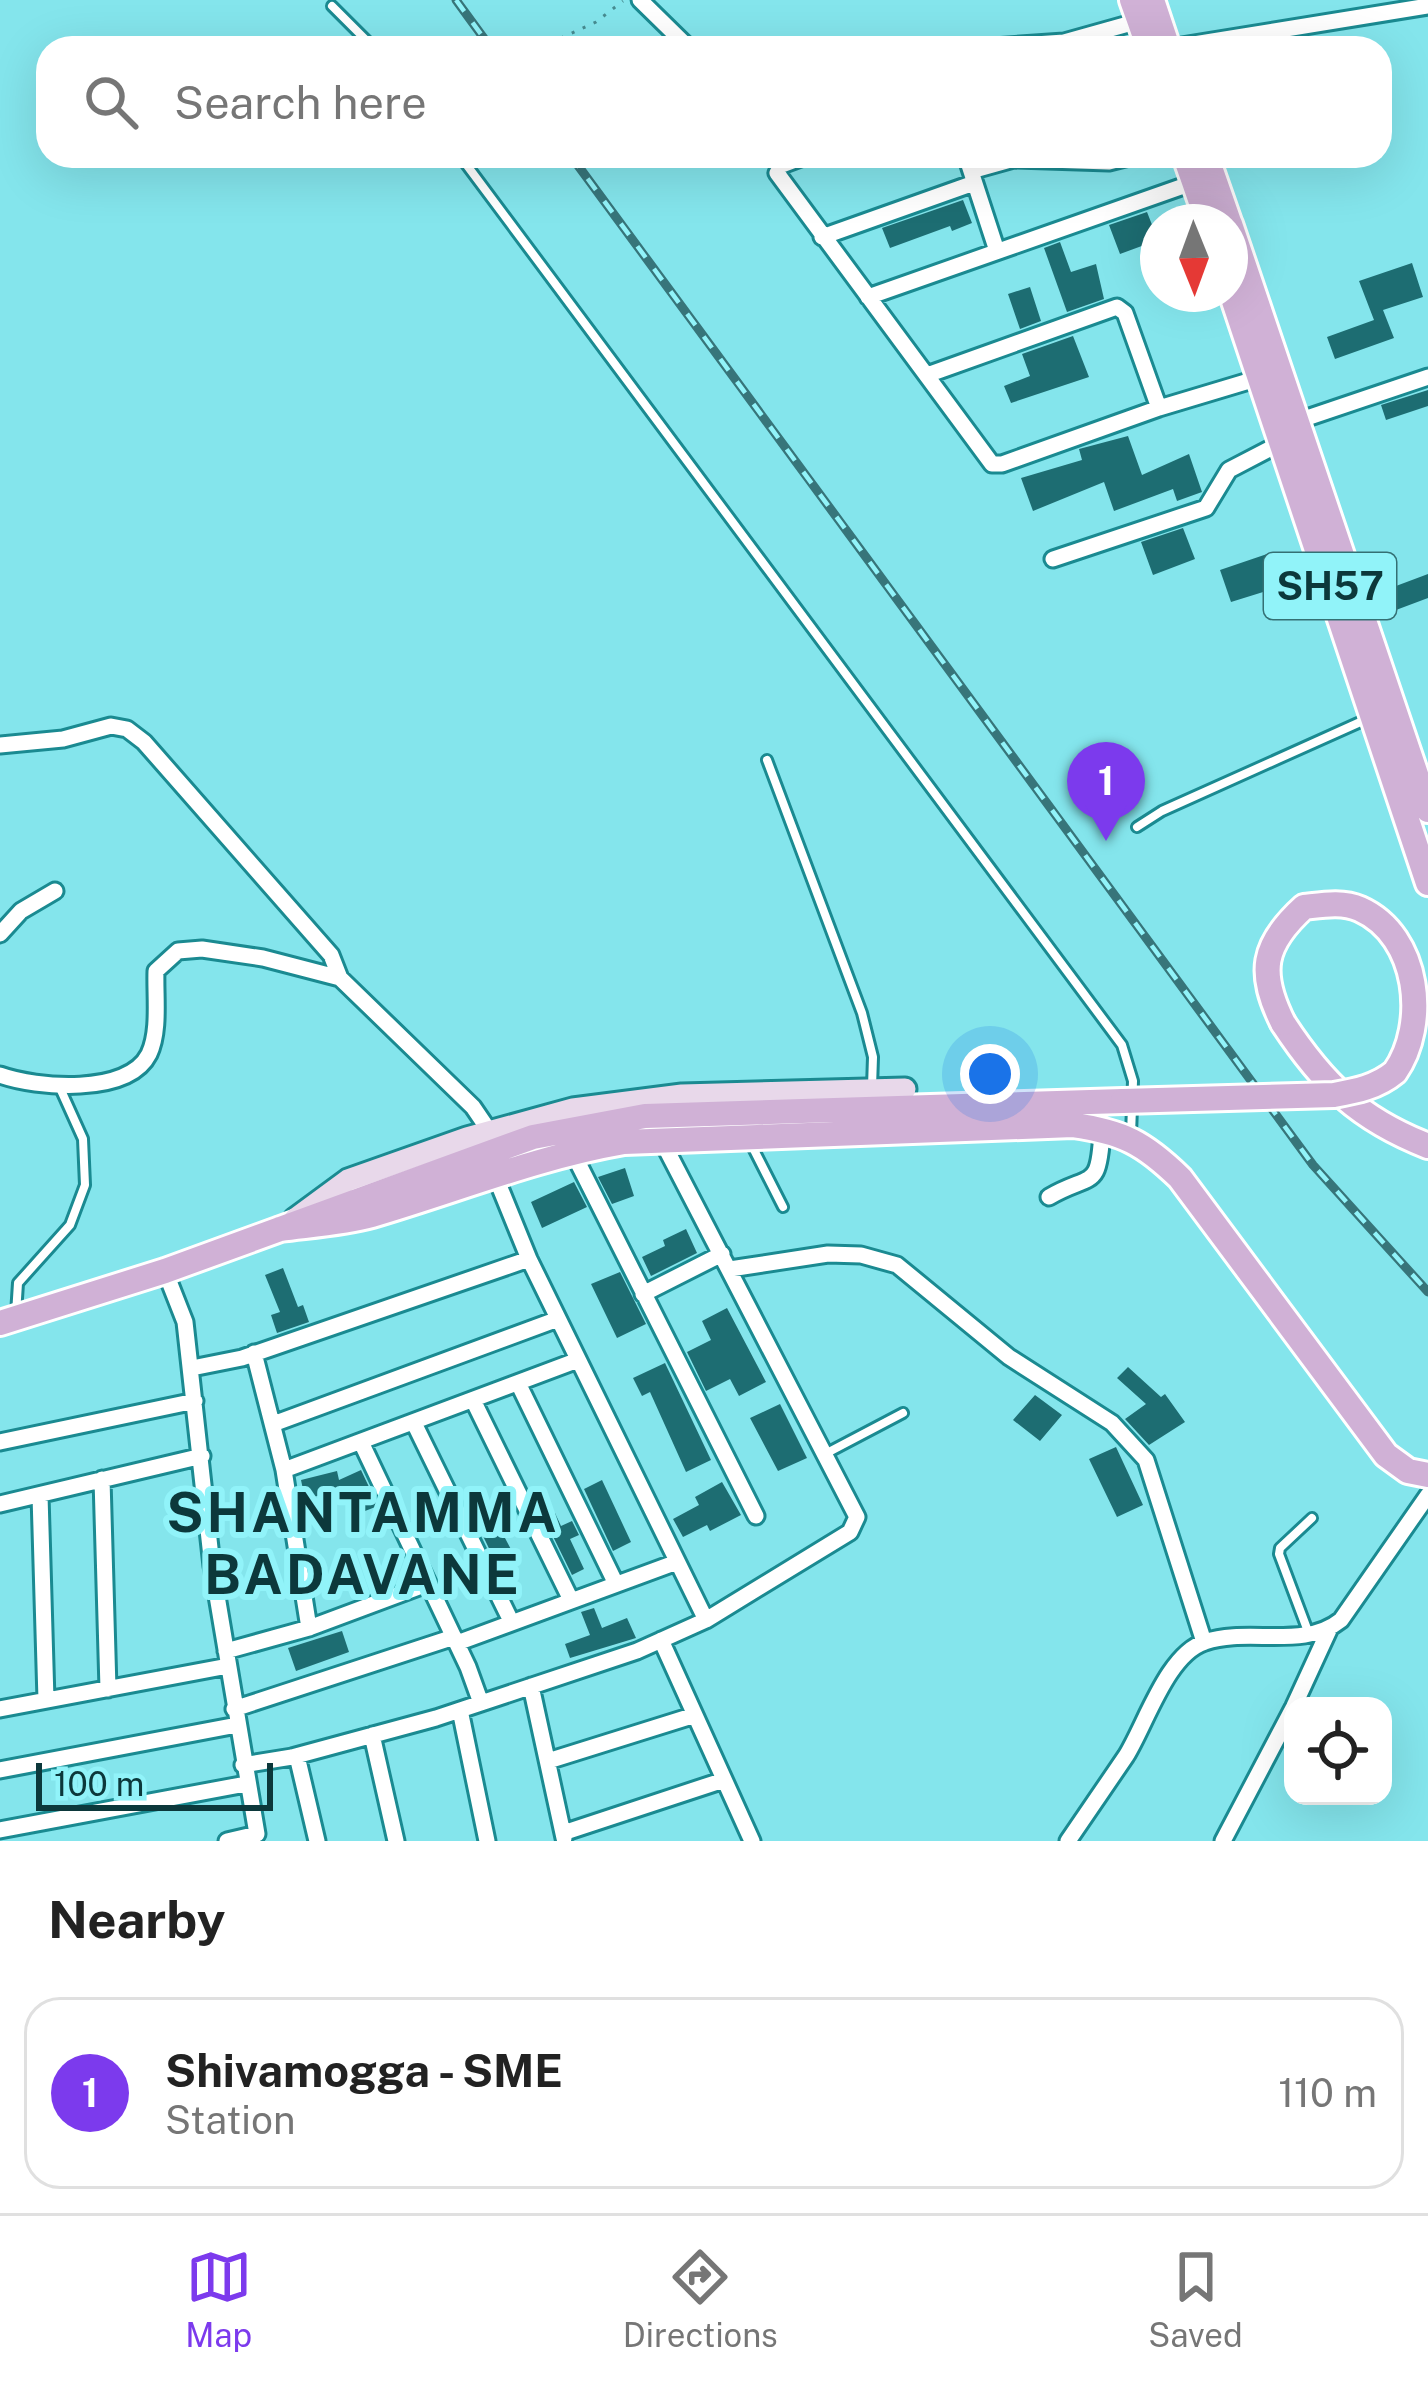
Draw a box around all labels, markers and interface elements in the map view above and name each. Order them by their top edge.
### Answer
search box [36,36,1392,168]
icon: search [78,69,144,135]
text: Search here [174,76,427,129]
north arrow [1140,204,1248,312]
road number: SH57 [1264,553,1396,619]
pin: 1 [1067,742,1145,841]
your location [960,1044,1020,1104]
district label: SHANTAMMA BADAVANE [166,1481,560,1606]
map controls [1284,1697,1392,1805]
button: locate [1284,1697,1392,1805]
scale bar [36,1757,273,1810]
text: 100 m [54,1765,144,1803]
text: Nearby [48,1890,225,1949]
text: Shivamogga - SME [165,2044,563,2097]
text: 1 [82,2070,98,2116]
text: 110 m [1278,2070,1377,2116]
text: Station [165,2097,296,2143]
tab: Map [185,2244,252,2354]
tab: Directions [623,2244,778,2354]
tab: Saved [1148,2244,1243,2354]

